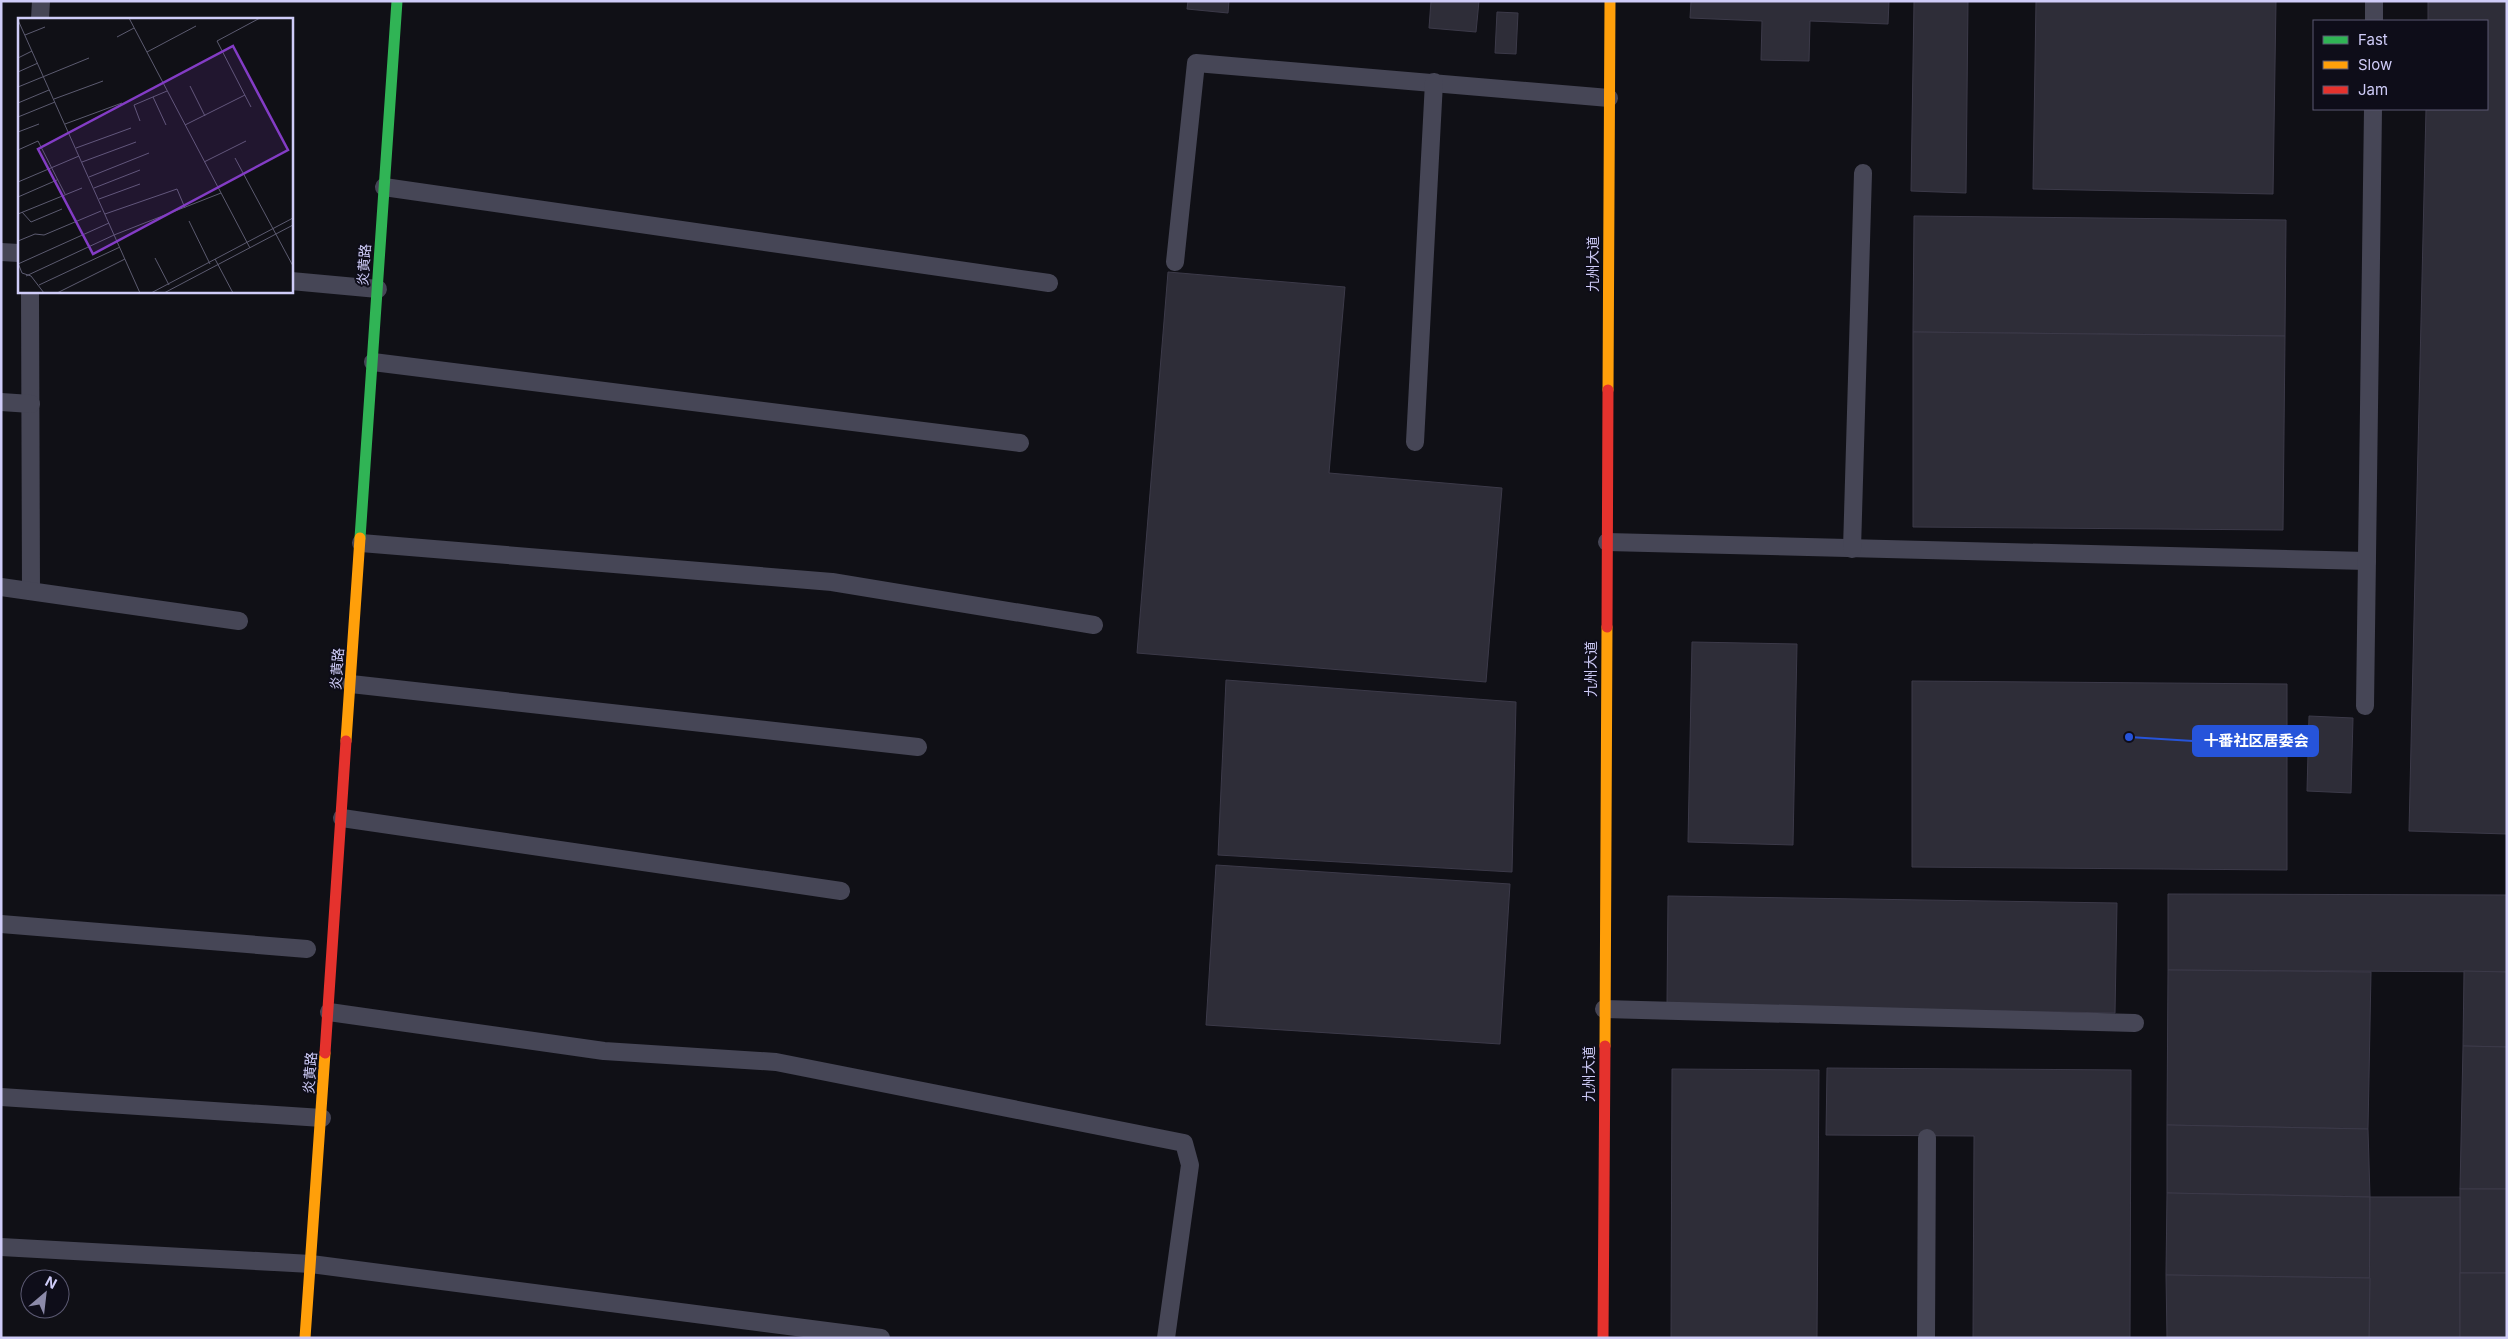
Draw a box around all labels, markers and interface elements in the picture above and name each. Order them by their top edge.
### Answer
inset map [18,18,292,292]
legend [2313,20,2488,110]
text: Fast [2358,30,2388,49]
text: Slow [2358,55,2392,74]
text: Jam [2358,80,2388,99]
street label: 九州大道 [1584,236,1601,292]
street label: 炎黄路 [354,243,373,287]
street label: 九州大道 [1582,641,1599,697]
street label: 炎黄路 [327,647,346,691]
callout: 十番社区居委会 [2193,726,2318,756]
text: 十番社区居委会 [2203,731,2309,750]
street label: 九州大道 [1580,1046,1597,1102]
street label: 炎黄路 [300,1051,319,1095]
north arrow [20,1269,70,1319]
text: N [43,1272,60,1292]

